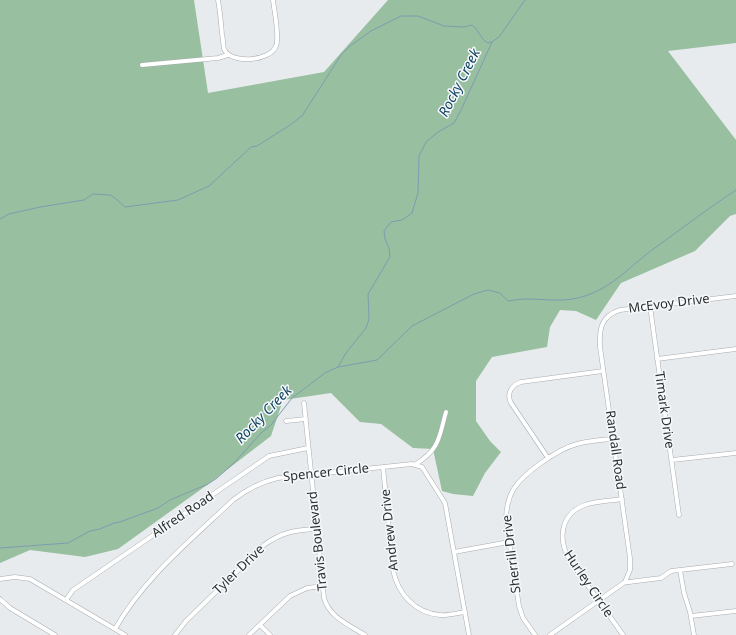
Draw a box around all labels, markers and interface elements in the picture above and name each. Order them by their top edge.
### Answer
water label: Rocky Creek [436,46,484,120]
street label: McEvoy Drive [628,291,710,317]
street label: Timark Drive [651,370,677,450]
water label: Rocky Creek [232,383,296,447]
street label: Randall Road [602,409,628,491]
street label: Spencer Circle [282,461,370,485]
street label: Andrew Drive [378,488,402,572]
street label: Alfred Road [149,489,217,541]
street label: Travis Boulevard [305,490,331,592]
street label: Sherrill Drive [499,514,525,594]
street label: Tyler Drive [210,542,268,598]
street label: Hurley Circle [560,548,616,620]

